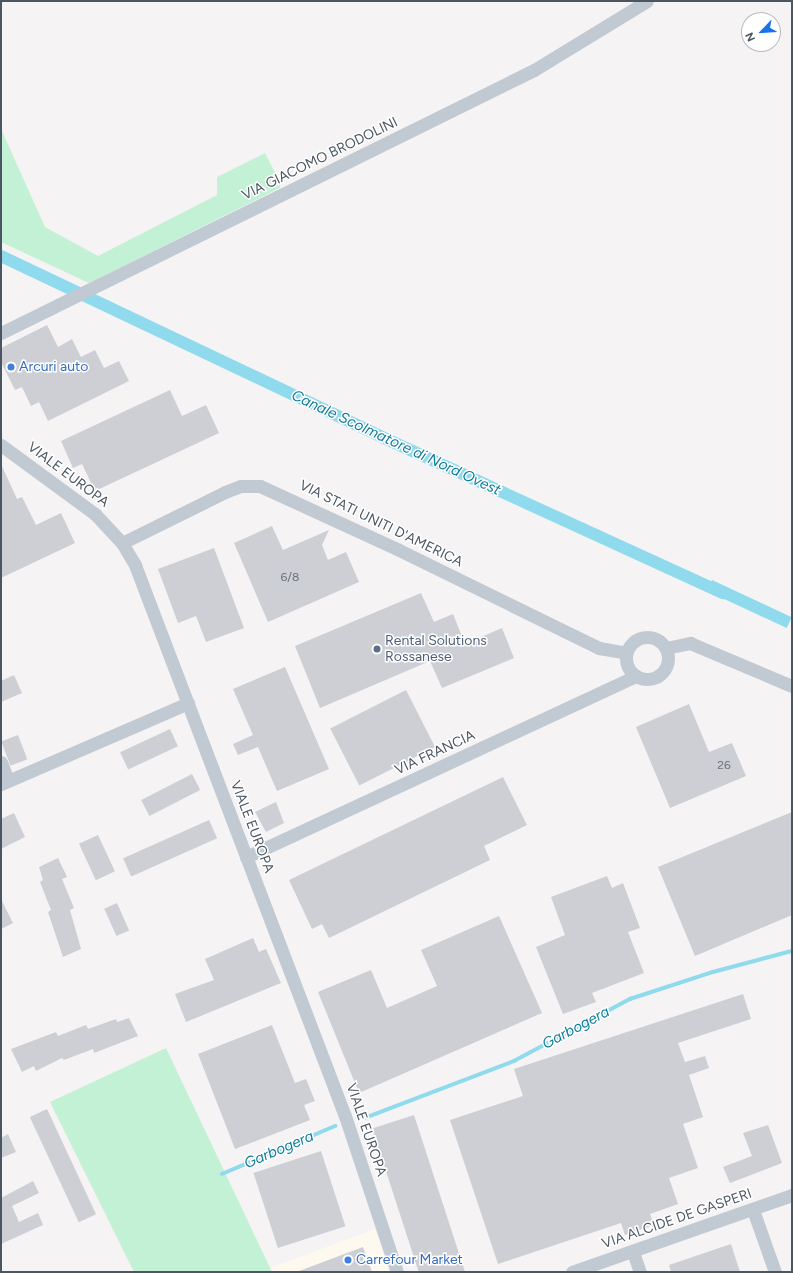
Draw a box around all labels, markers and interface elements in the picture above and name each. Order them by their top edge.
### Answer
north arrow [741,12,781,52]
text: N [743,30,758,43]
street label: VIA GIACOMO BRODOLINI [239,114,401,204]
place label: Arcuri auto [19,359,88,375]
marker: Arcuri auto [6,362,16,372]
water label: Canale Scolmatore di Nord Ovest [289,386,503,500]
street label: VIALE EUROPA [24,439,112,511]
street label: VIA STATI UNITI D'AMERICA [297,477,465,571]
house number: 6/8 [281,571,299,585]
place label: Rental Solutions Rossanese [385,633,487,666]
marker: Rental Solutions Rossanese [372,644,382,654]
street label: VIA FRANCIA [392,727,478,779]
house number: 26 [717,759,731,773]
street label: VIALE EUROPA [227,779,277,875]
water label: Garbogera [539,1003,613,1053]
street label: VIALE EUROPA [342,1081,390,1179]
water label: Garbogera [242,1127,316,1173]
street label: VIA ALCIDE DE GASPERI [600,1185,754,1253]
place label: Carrefour Market [356,1252,463,1268]
marker: Carrefour Market [343,1255,353,1265]

